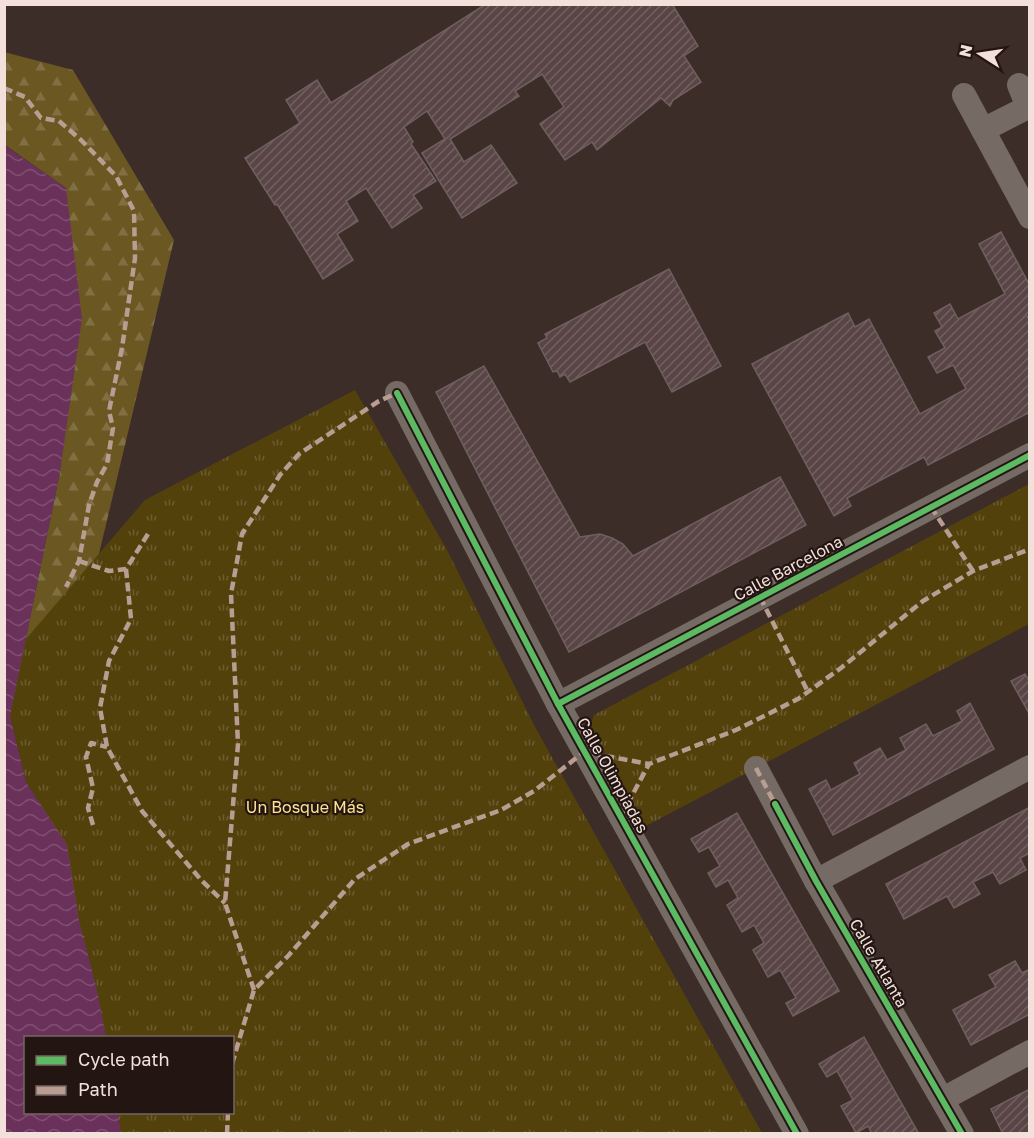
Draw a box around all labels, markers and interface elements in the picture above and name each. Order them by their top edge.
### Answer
north arrow [950,24,1010,84]
text: N [954,43,976,59]
street label: Calle Barcelona [730,531,846,605]
street label: Calle Olimpiadas [573,714,653,836]
park label: Un Bosque Más [246,797,364,817]
street label: Calle Atlanta [846,915,912,1011]
legend [24,1036,234,1114]
text: Cycle path [78,1048,170,1070]
text: Path [78,1078,118,1100]

